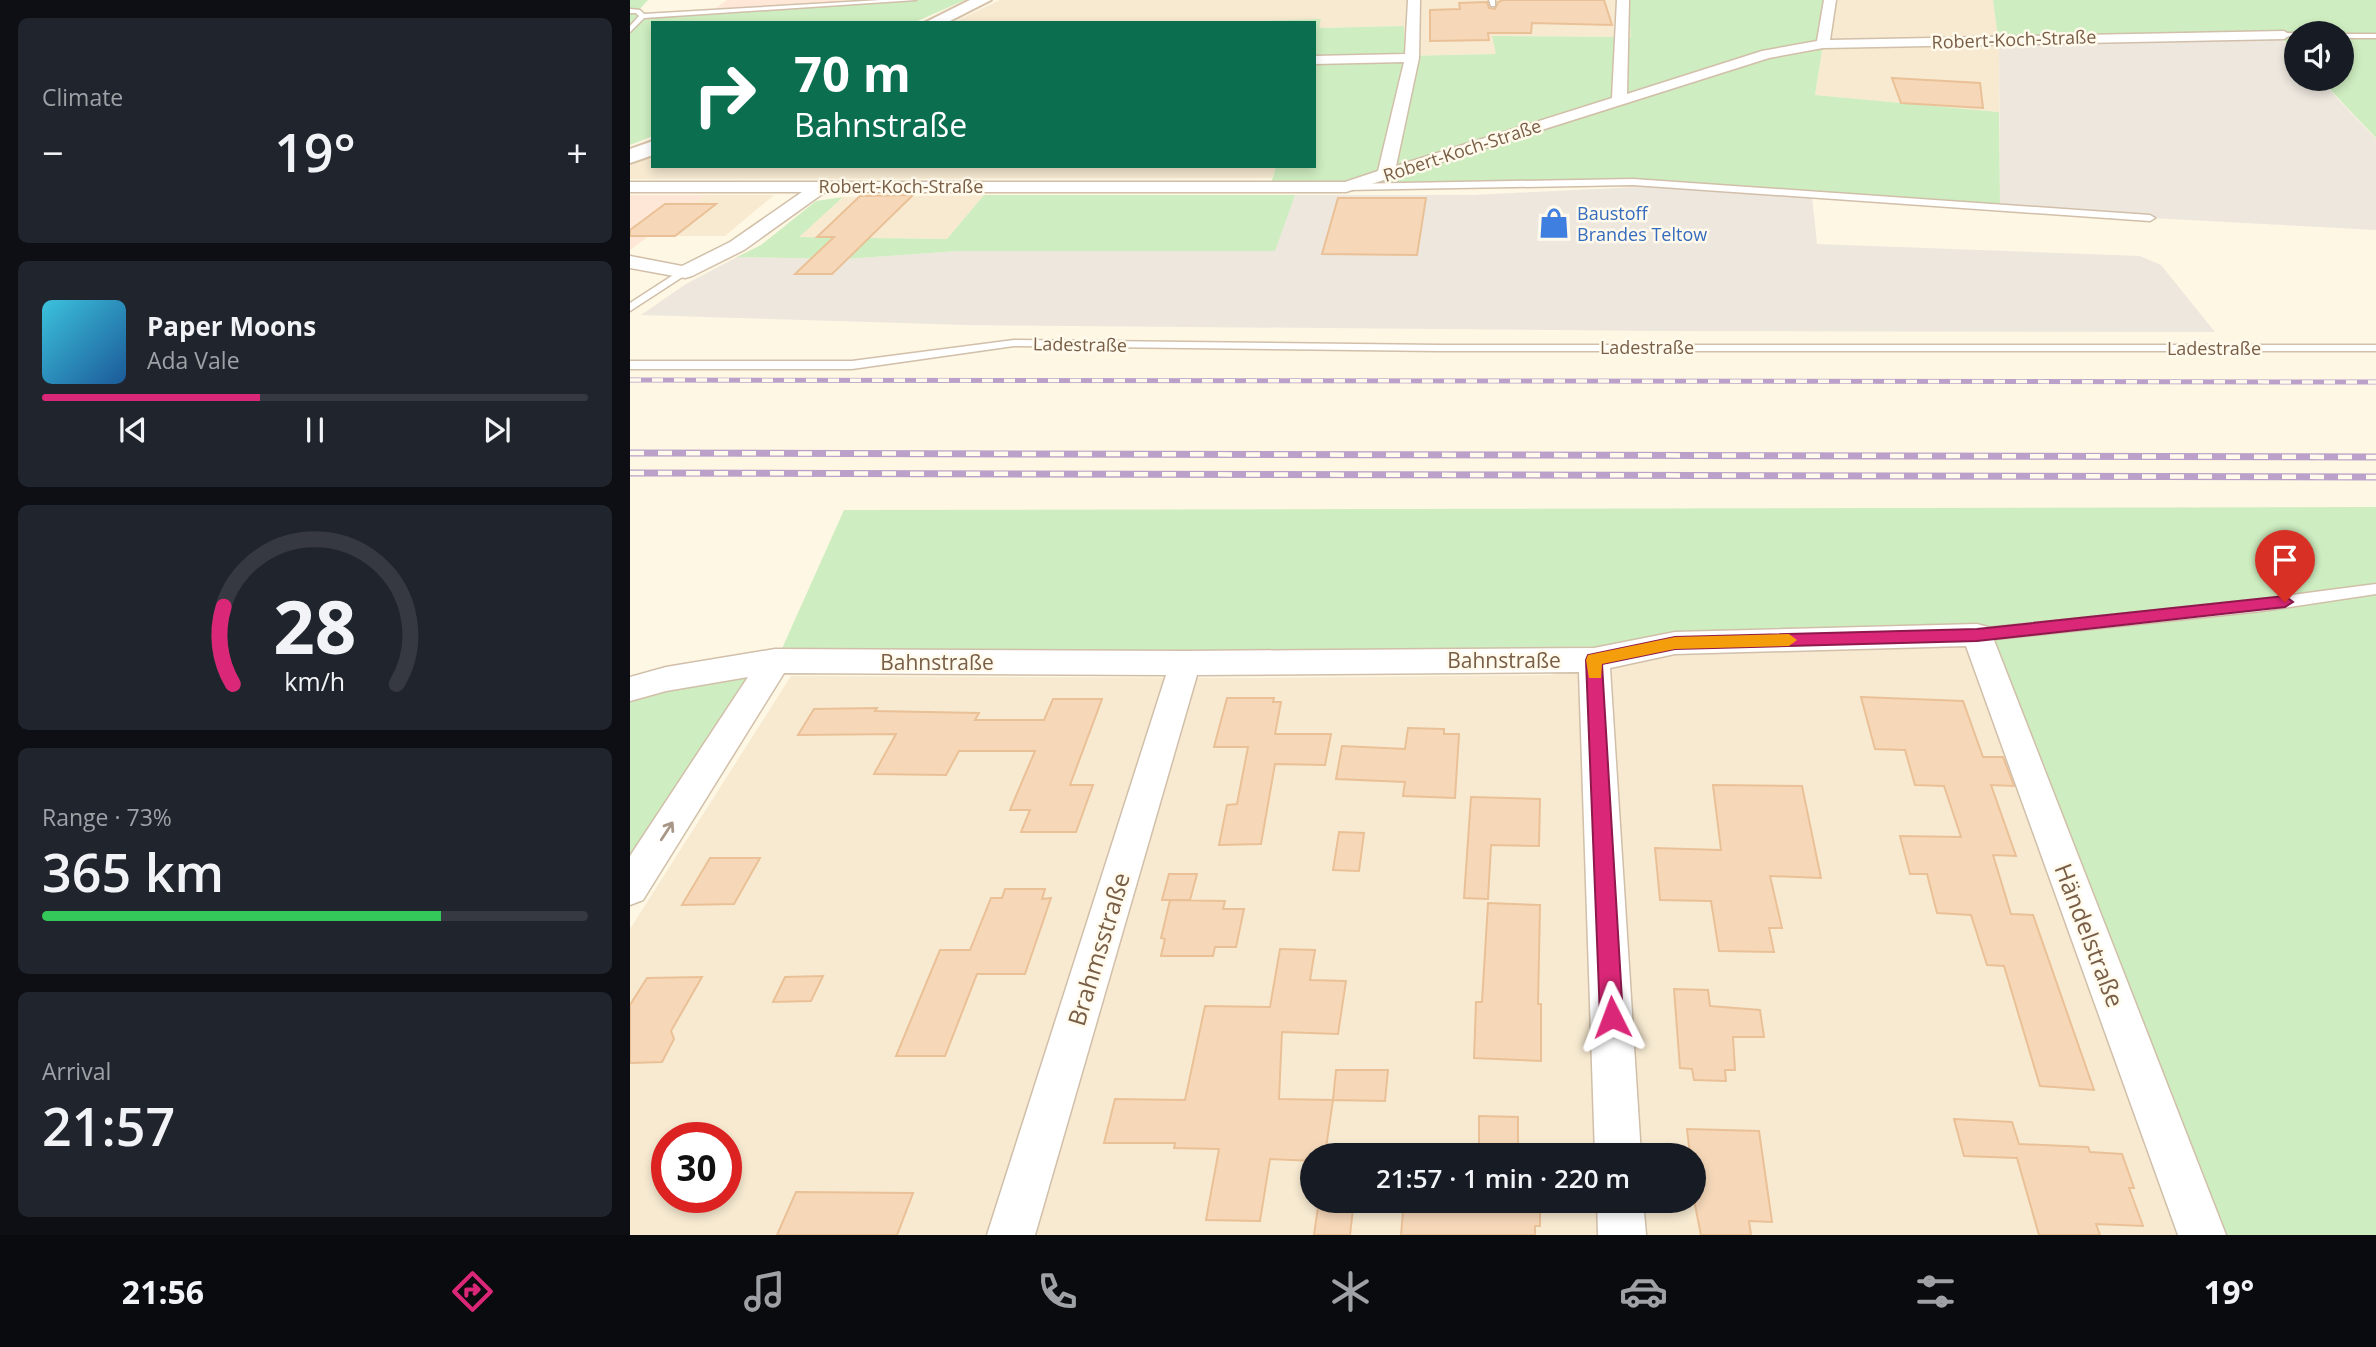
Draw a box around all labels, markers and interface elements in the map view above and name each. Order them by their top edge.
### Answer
map controls [2284,21,2354,91]
button: sound [2284,21,2354,91]
street label: Robert-Koch-Straße [1931,24,2097,54]
text: 70 m [794,40,911,106]
icon: right [679,49,770,140]
text: Climate [42,81,123,113]
text: Bahnstraße [794,103,967,146]
street label: Robert-Koch-Straße [1380,113,1544,187]
text: 19° [274,116,356,187]
text: − [42,126,64,178]
text: + [566,126,588,178]
street label: Robert-Koch-Straße [819,174,983,198]
place label: Baustoff Brandes Teltow [1577,201,1707,246]
shop icon: Baustoff Brandes Teltow [1537,206,1571,240]
text: Paper Moons [147,308,316,344]
street label: Ladestraße [1033,331,1127,357]
street label: Ladestraße [1600,335,1694,359]
street label: Ladestraße [2167,336,2261,360]
text: Ada Vale [147,344,240,376]
icon: previous [114,411,152,449]
icon: pause [296,411,334,449]
icon: next [478,411,516,449]
pin [2255,530,2315,602]
icon: arrive [2266,541,2304,579]
text: 28 [273,576,357,675]
street label: Bahnstraße [1447,646,1561,674]
street label: Bahnstraße [880,648,994,676]
text: km/h [285,663,345,697]
text: Range · 73% [42,801,172,833]
one-way arrow [659,822,674,841]
text: 365 km [42,836,224,907]
street label: Händelstraße [2047,858,2133,1012]
street label: Brahmsstraße [1059,868,1137,1030]
position arrow [1575,980,1649,1054]
text: Arrival [42,1055,111,1087]
text: 21:57 [42,1090,175,1161]
speed limit sign: 30 [651,1122,742,1213]
text: 21:57 · 1 min · 220 m [1376,1160,1630,1196]
icon: directions [448,1267,497,1316]
icon: music [740,1267,789,1316]
icon: phone [1033,1267,1082,1316]
icon: climate [1326,1267,1375,1316]
icon: car [1619,1267,1668,1316]
icon: filters [1911,1267,1960,1316]
text: 21:56 [122,1270,204,1313]
text: 19° [2204,1270,2254,1313]

